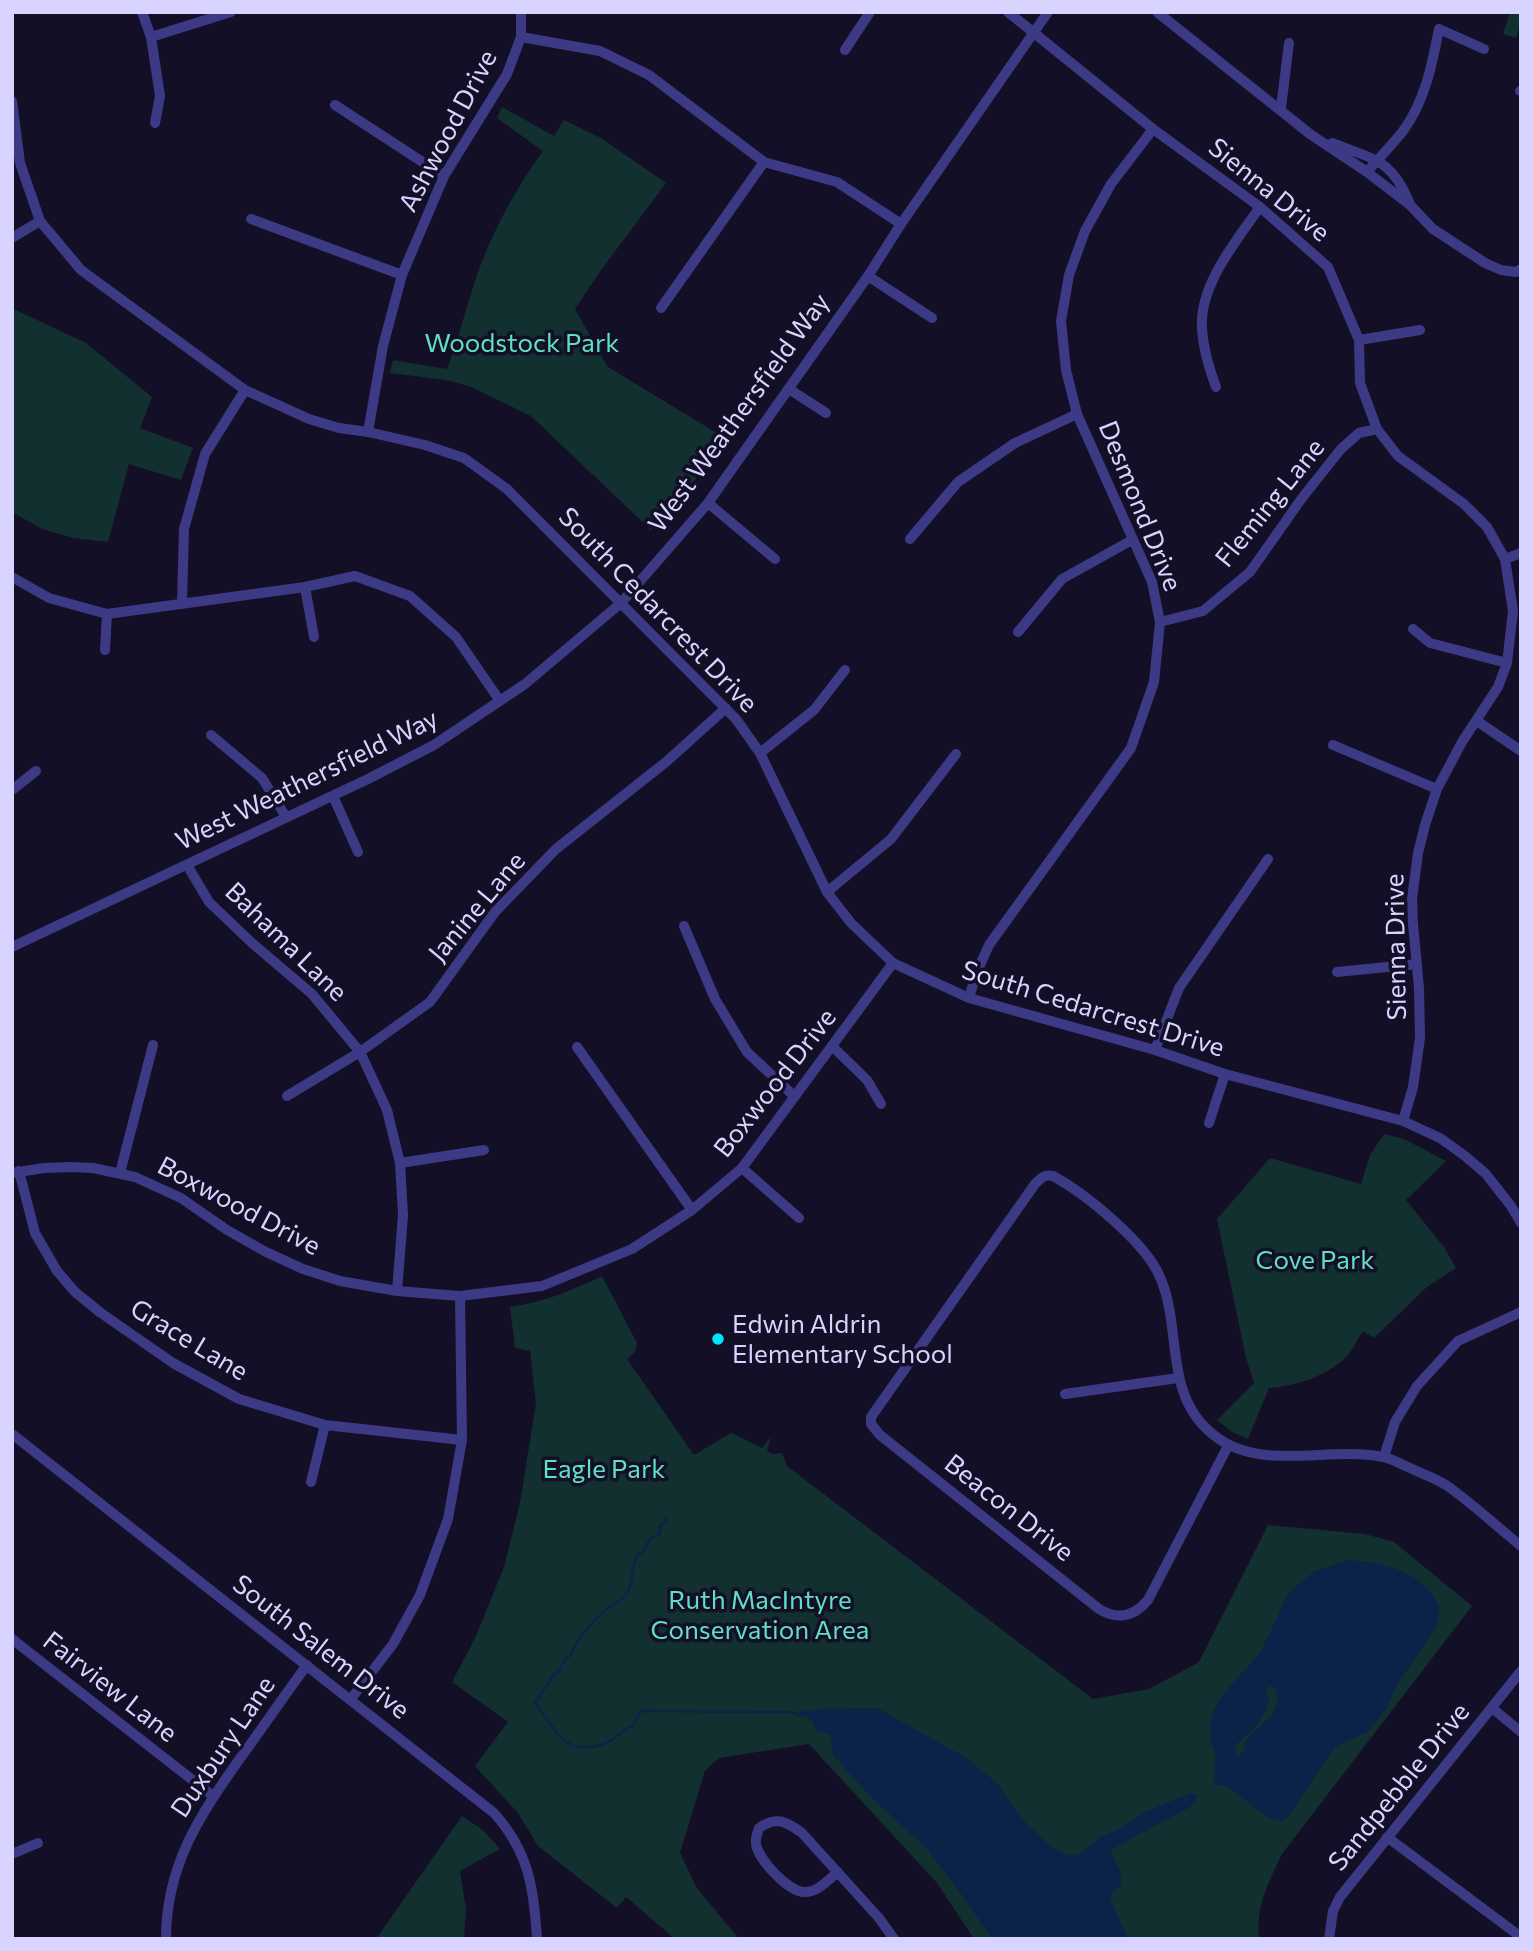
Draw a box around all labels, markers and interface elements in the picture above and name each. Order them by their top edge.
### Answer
street label: Ashwood Drive [392,45,504,217]
street label: Sienna Drive [1202,132,1336,248]
street label: West Weathersfield Way [642,287,836,539]
park label: Woodstock Park [425,327,619,359]
street label: Desmond Drive [1092,416,1188,596]
street label: Fleming Lane [1209,433,1331,573]
street label: South Cedarcrest Drive [552,501,764,719]
street label: West Weathersfield Way [171,703,443,857]
street label: Janine Lane [422,846,532,968]
street label: Sienna Drive [1379,873,1413,1021]
street label: Bahama Lane [219,876,353,1008]
street label: South Cedarcrest Drive [958,954,1228,1064]
street label: Boxwood Drive [707,1003,843,1163]
street label: Boxwood Drive [152,1150,326,1262]
park label: Cove Park [1256,1244,1374,1276]
street label: Grace Lane [125,1293,253,1387]
place label: Edwin Aldrin Elementary School [732,1308,953,1370]
marker: Edwin Aldrin Elementary School [710,1331,726,1347]
street label: Beacon Drive [938,1448,1080,1568]
park label: Eagle Park [543,1453,665,1485]
street label: South Salem Drive [226,1568,416,1726]
park label: Ruth MacIntyre Conservation Area [651,1584,869,1646]
street label: Fairview Lane [37,1625,183,1749]
street label: Duxbury Lane [164,1671,282,1823]
street label: Sandpebble Drive [1322,1697,1476,1877]

